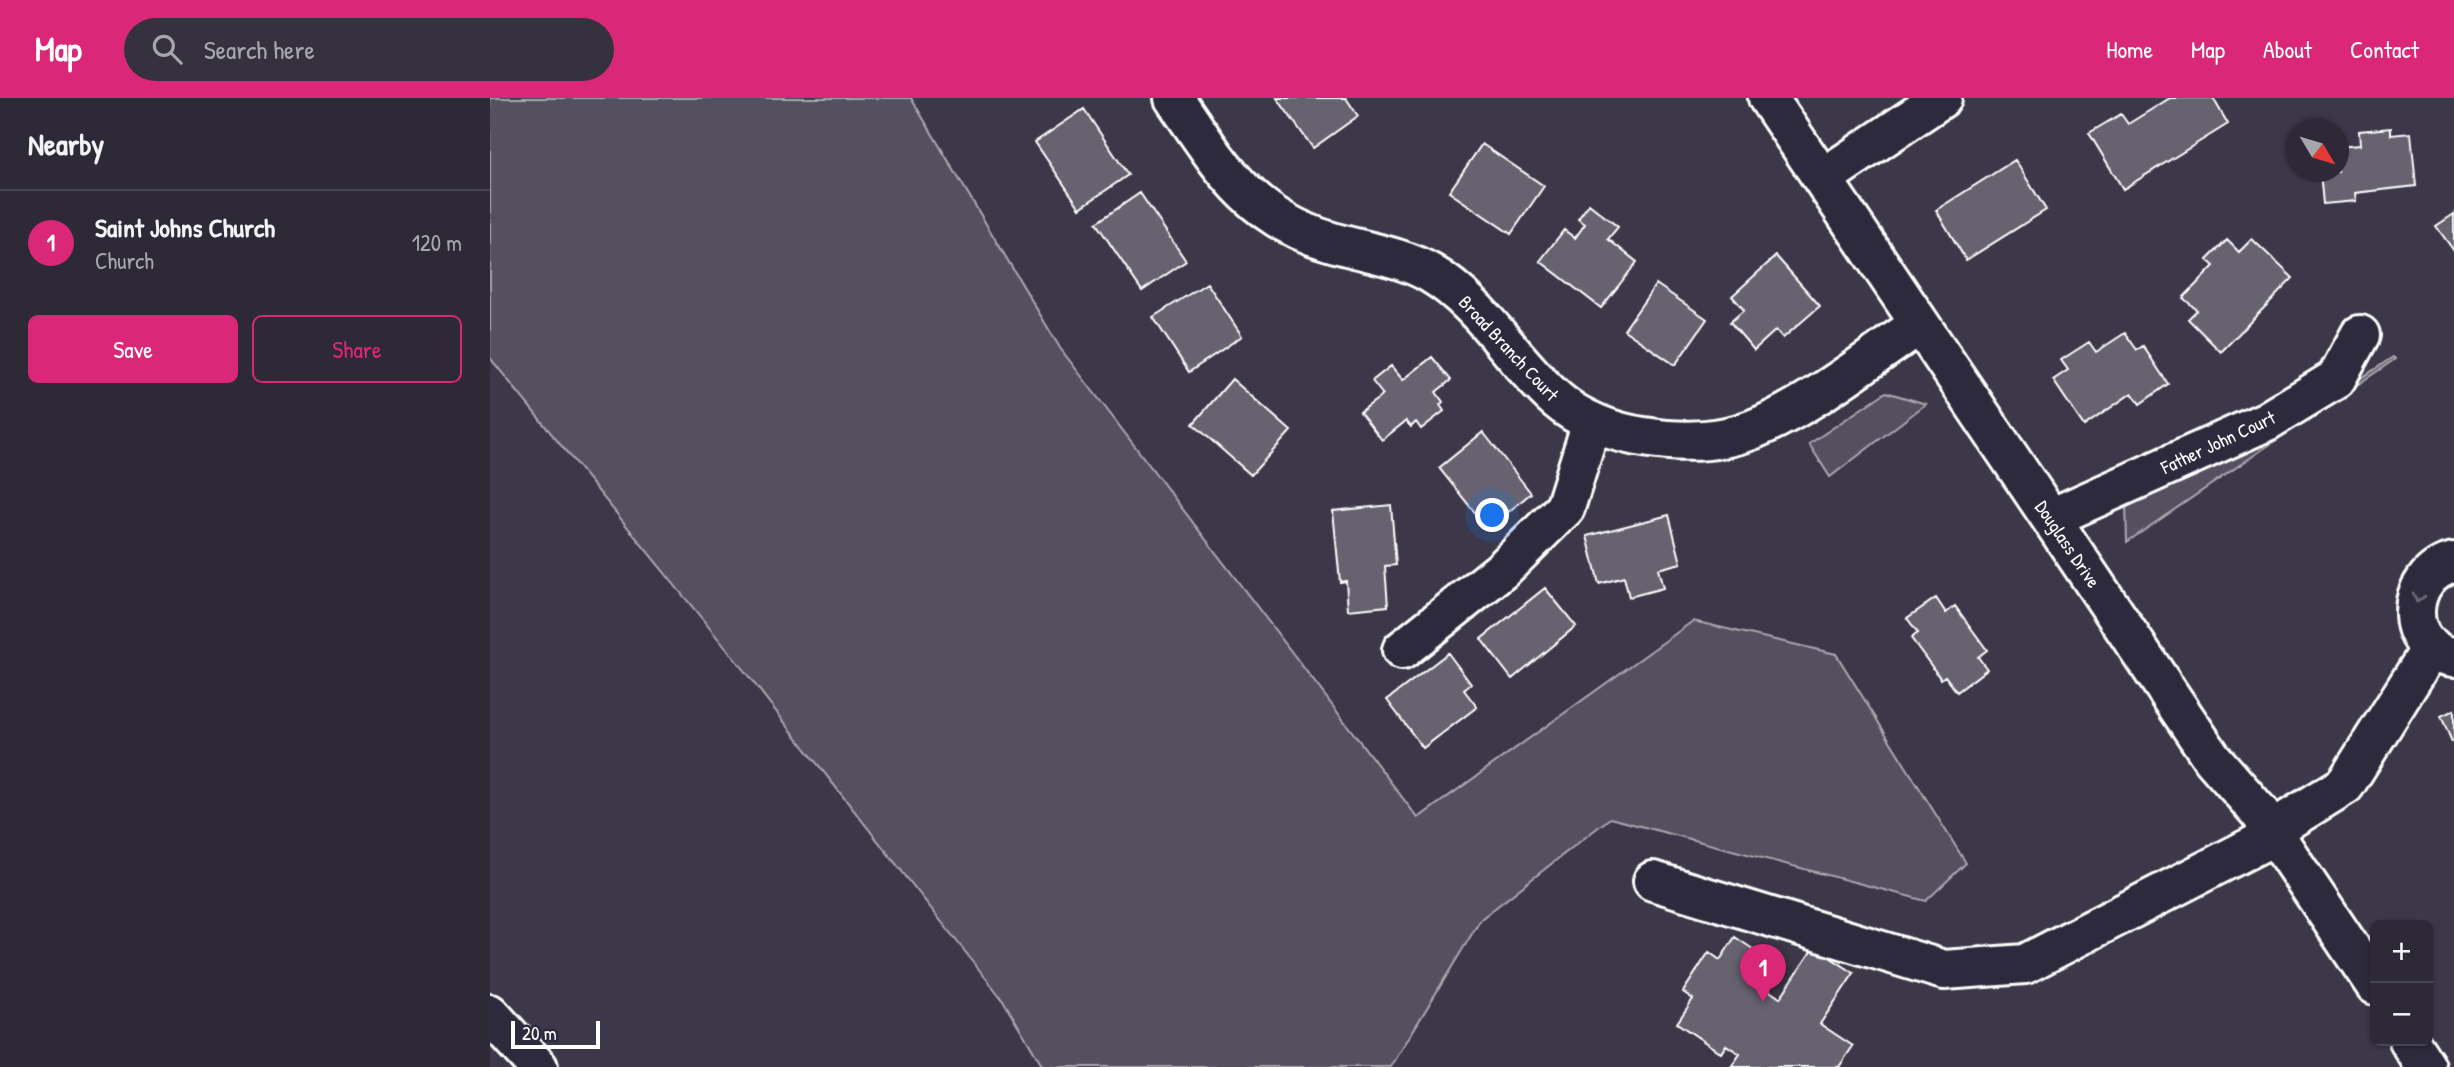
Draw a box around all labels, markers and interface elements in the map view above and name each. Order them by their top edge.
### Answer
search box [124,18,614,81]
text: Map [35,27,82,71]
icon: search [148,30,186,68]
text: Search here [204,32,315,67]
text: Home [2106,33,2153,65]
text: Map [2191,33,2225,65]
text: About [2263,33,2312,65]
text: Contact [2350,33,2419,65]
north arrow [2286,119,2349,182]
text: Nearby [28,124,104,164]
text: Saint Johns Church [95,210,275,245]
text: 1 [47,227,55,258]
text: 120 m [412,227,462,258]
text: Church [95,245,154,276]
street label: Broad Branch Court [1453,289,1565,407]
button: Save [28,315,238,383]
button: Share [252,315,462,383]
street label: Father John Court [2156,404,2280,480]
street label: Douglass Drive [2029,495,2107,593]
your location [1475,498,1509,532]
one-way arrow [2412,592,2426,604]
map controls [2370,920,2433,1046]
button: + [2370,920,2433,983]
pin: 1 [1740,944,1786,1002]
button: − [2370,983,2433,1046]
scale bar [511,1018,600,1050]
text: 20 m [522,1020,557,1046]

